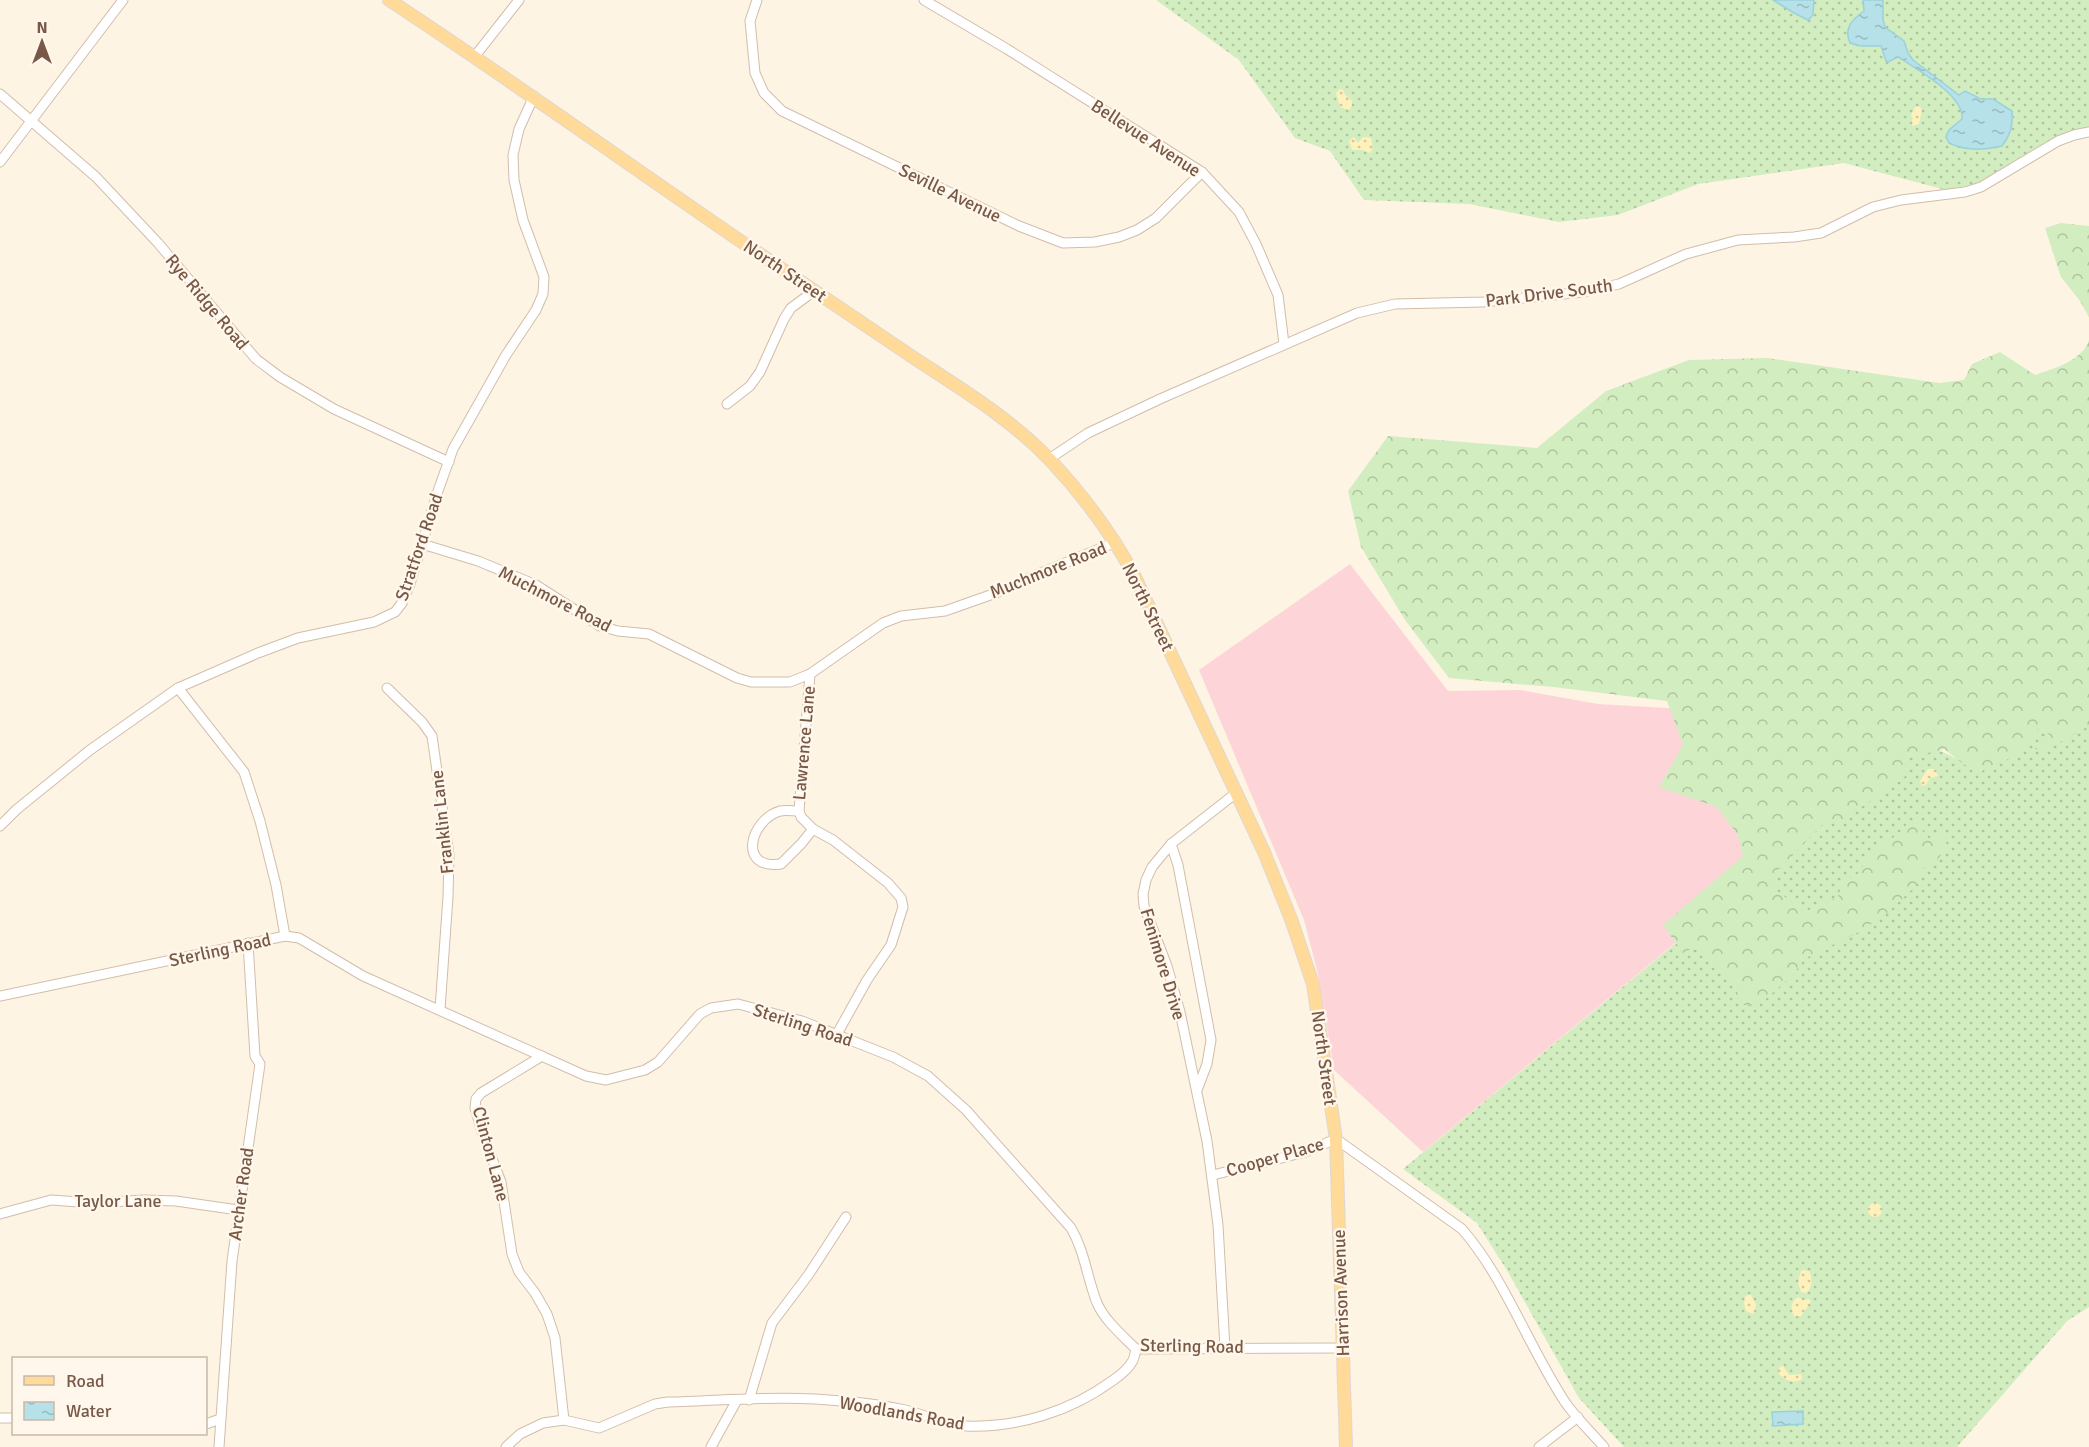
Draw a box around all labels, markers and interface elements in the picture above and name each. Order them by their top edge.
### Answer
north arrow [12,12,72,72]
text: N [36,18,48,38]
street label: Bellevue Avenue [1087,94,1205,182]
street label: Seville Avenue [895,159,1005,227]
street label: North Street [739,235,831,307]
street label: Rye Ridge Road [161,250,253,354]
street label: Park Drive South [1484,274,1614,312]
street label: Stratford Road [390,490,448,604]
street label: Muchmore Road [986,537,1110,603]
street label: North Street [1117,559,1179,655]
street label: Muchmore Road [495,561,615,637]
street label: Lawrence Lane [788,685,820,801]
street label: Franklin Lane [426,769,458,875]
street label: Fenimore Drive [1136,905,1190,1023]
street label: Sterling Road [167,928,273,972]
street label: Sterling Road [750,999,856,1051]
street label: North Street [1306,1009,1342,1107]
street label: Clinton Lane [468,1104,514,1204]
street label: Cooper Place [1224,1133,1326,1181]
street label: Archer Road [224,1146,258,1242]
street label: Taylor Lane [74,1190,162,1212]
street label: Harrison Avenue [1328,1229,1354,1357]
street label: Sterling Road [1140,1334,1244,1358]
legend [12,1357,207,1435]
text: Road [66,1370,105,1392]
street label: Woodlands Road [838,1391,966,1435]
text: Water [66,1400,112,1422]

